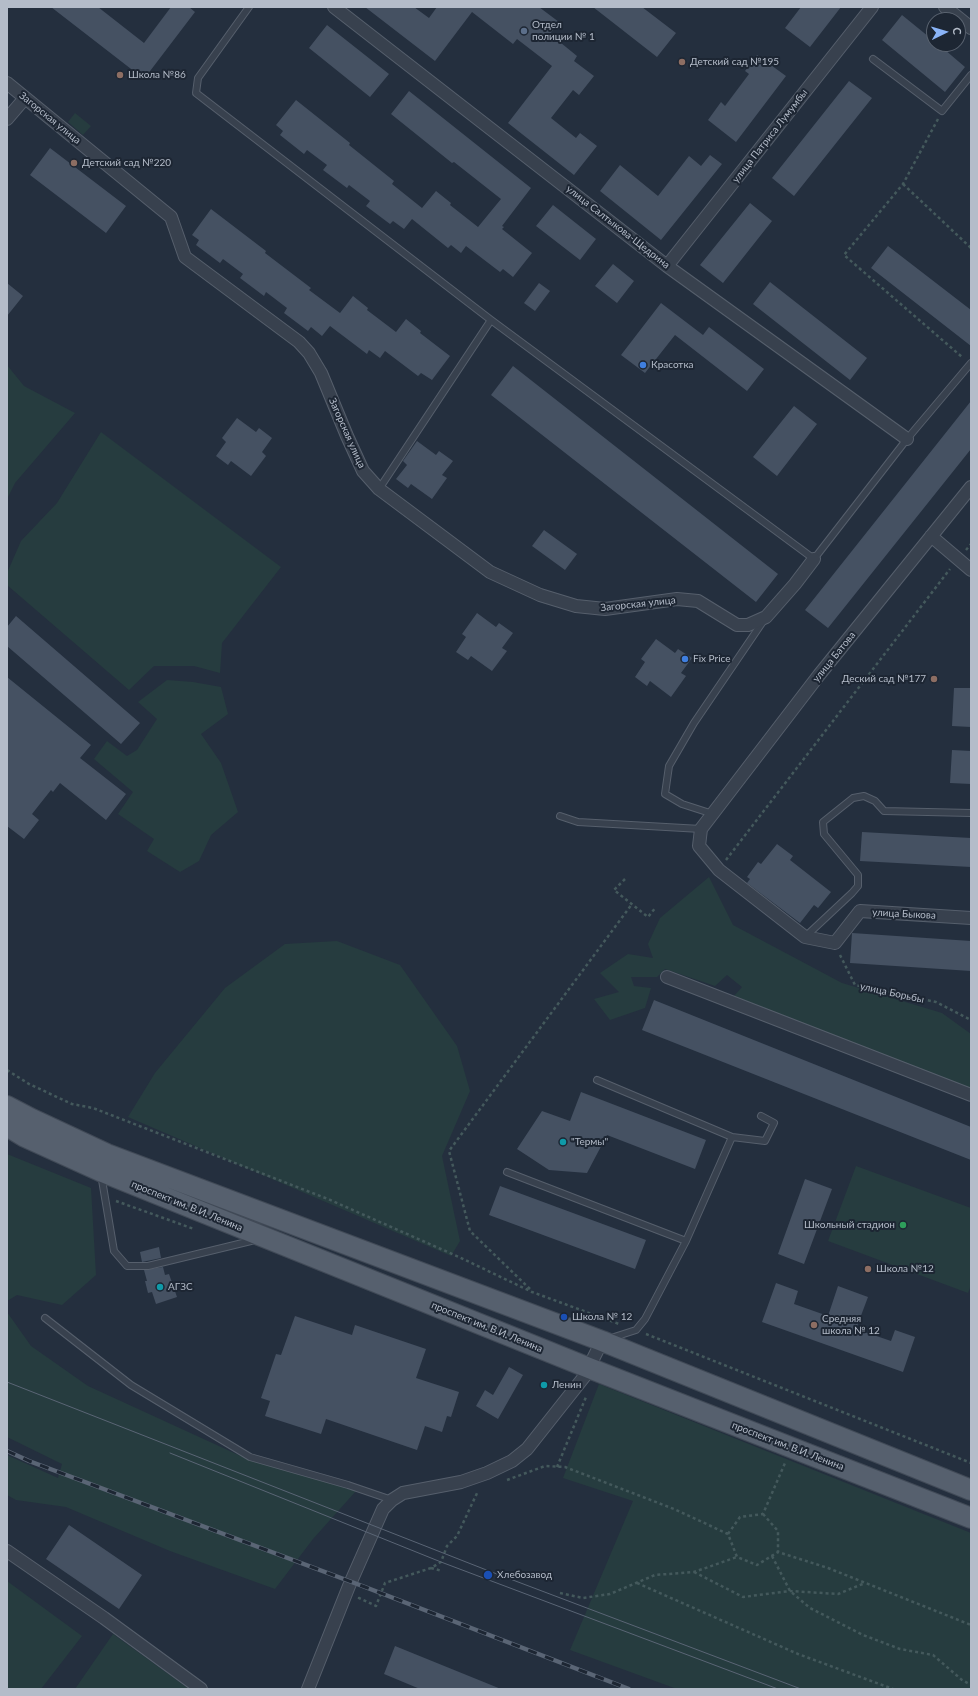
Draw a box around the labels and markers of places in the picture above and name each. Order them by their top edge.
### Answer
place label: Отдел полиции № 1 [532,19,595,42]
marker: Отдел полиции № 1 [519,26,529,36]
place label: Детский сад №195 [690,56,779,68]
marker: Детский сад №195 [677,57,687,67]
place label: Школа №86 [128,69,186,81]
marker: Школа №86 [115,70,125,80]
place label: Детский сад №220 [82,157,171,169]
marker: Детский сад №220 [69,158,79,168]
place label: Красотка [651,359,694,371]
marker: Красотка [638,360,648,370]
place label: Fix Price [693,653,730,665]
marker: Fix Price [680,654,690,664]
place label: Деский сад №177 [842,673,926,685]
marker: Деский сад №177 [929,674,939,684]
place label: "Термы" [571,1136,608,1148]
marker: "Термы" [558,1137,568,1147]
place label: Школьный стадион [804,1219,895,1231]
marker: Школьный стадион [898,1220,908,1230]
place label: Школа №12 [876,1263,934,1275]
marker: Школа №12 [863,1264,873,1274]
place label: АГЗС [168,1281,193,1293]
marker: АГЗС [155,1282,165,1292]
place label: Школа № 12 [572,1311,632,1323]
marker: Школа № 12 [559,1312,569,1322]
place label: Средняя школа № 12 [822,1313,880,1336]
marker: Средняя школа № 12 [809,1320,819,1330]
place label: Ленин [552,1379,581,1391]
marker: Ленин [539,1380,549,1390]
marker: Хлебозавод [482,1569,494,1581]
place label: Хлебозавод [497,1569,552,1581]

